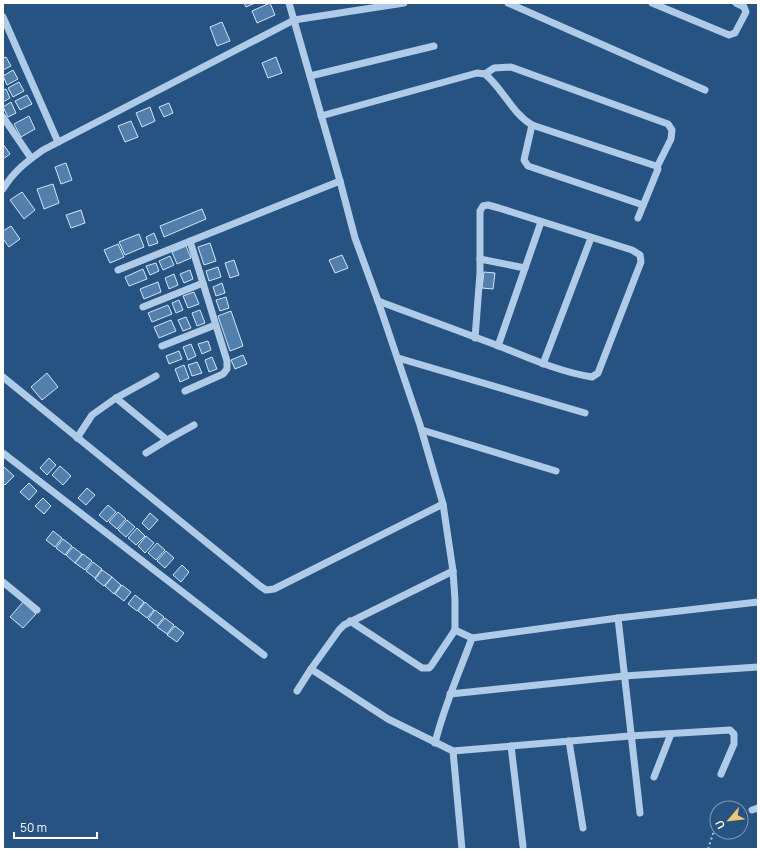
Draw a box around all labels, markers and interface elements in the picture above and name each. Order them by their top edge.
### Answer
north arrow [709,800,749,840]
scale bar [14,814,97,840]
text: U [711,818,728,832]
text: 50 m [20,819,47,836]

